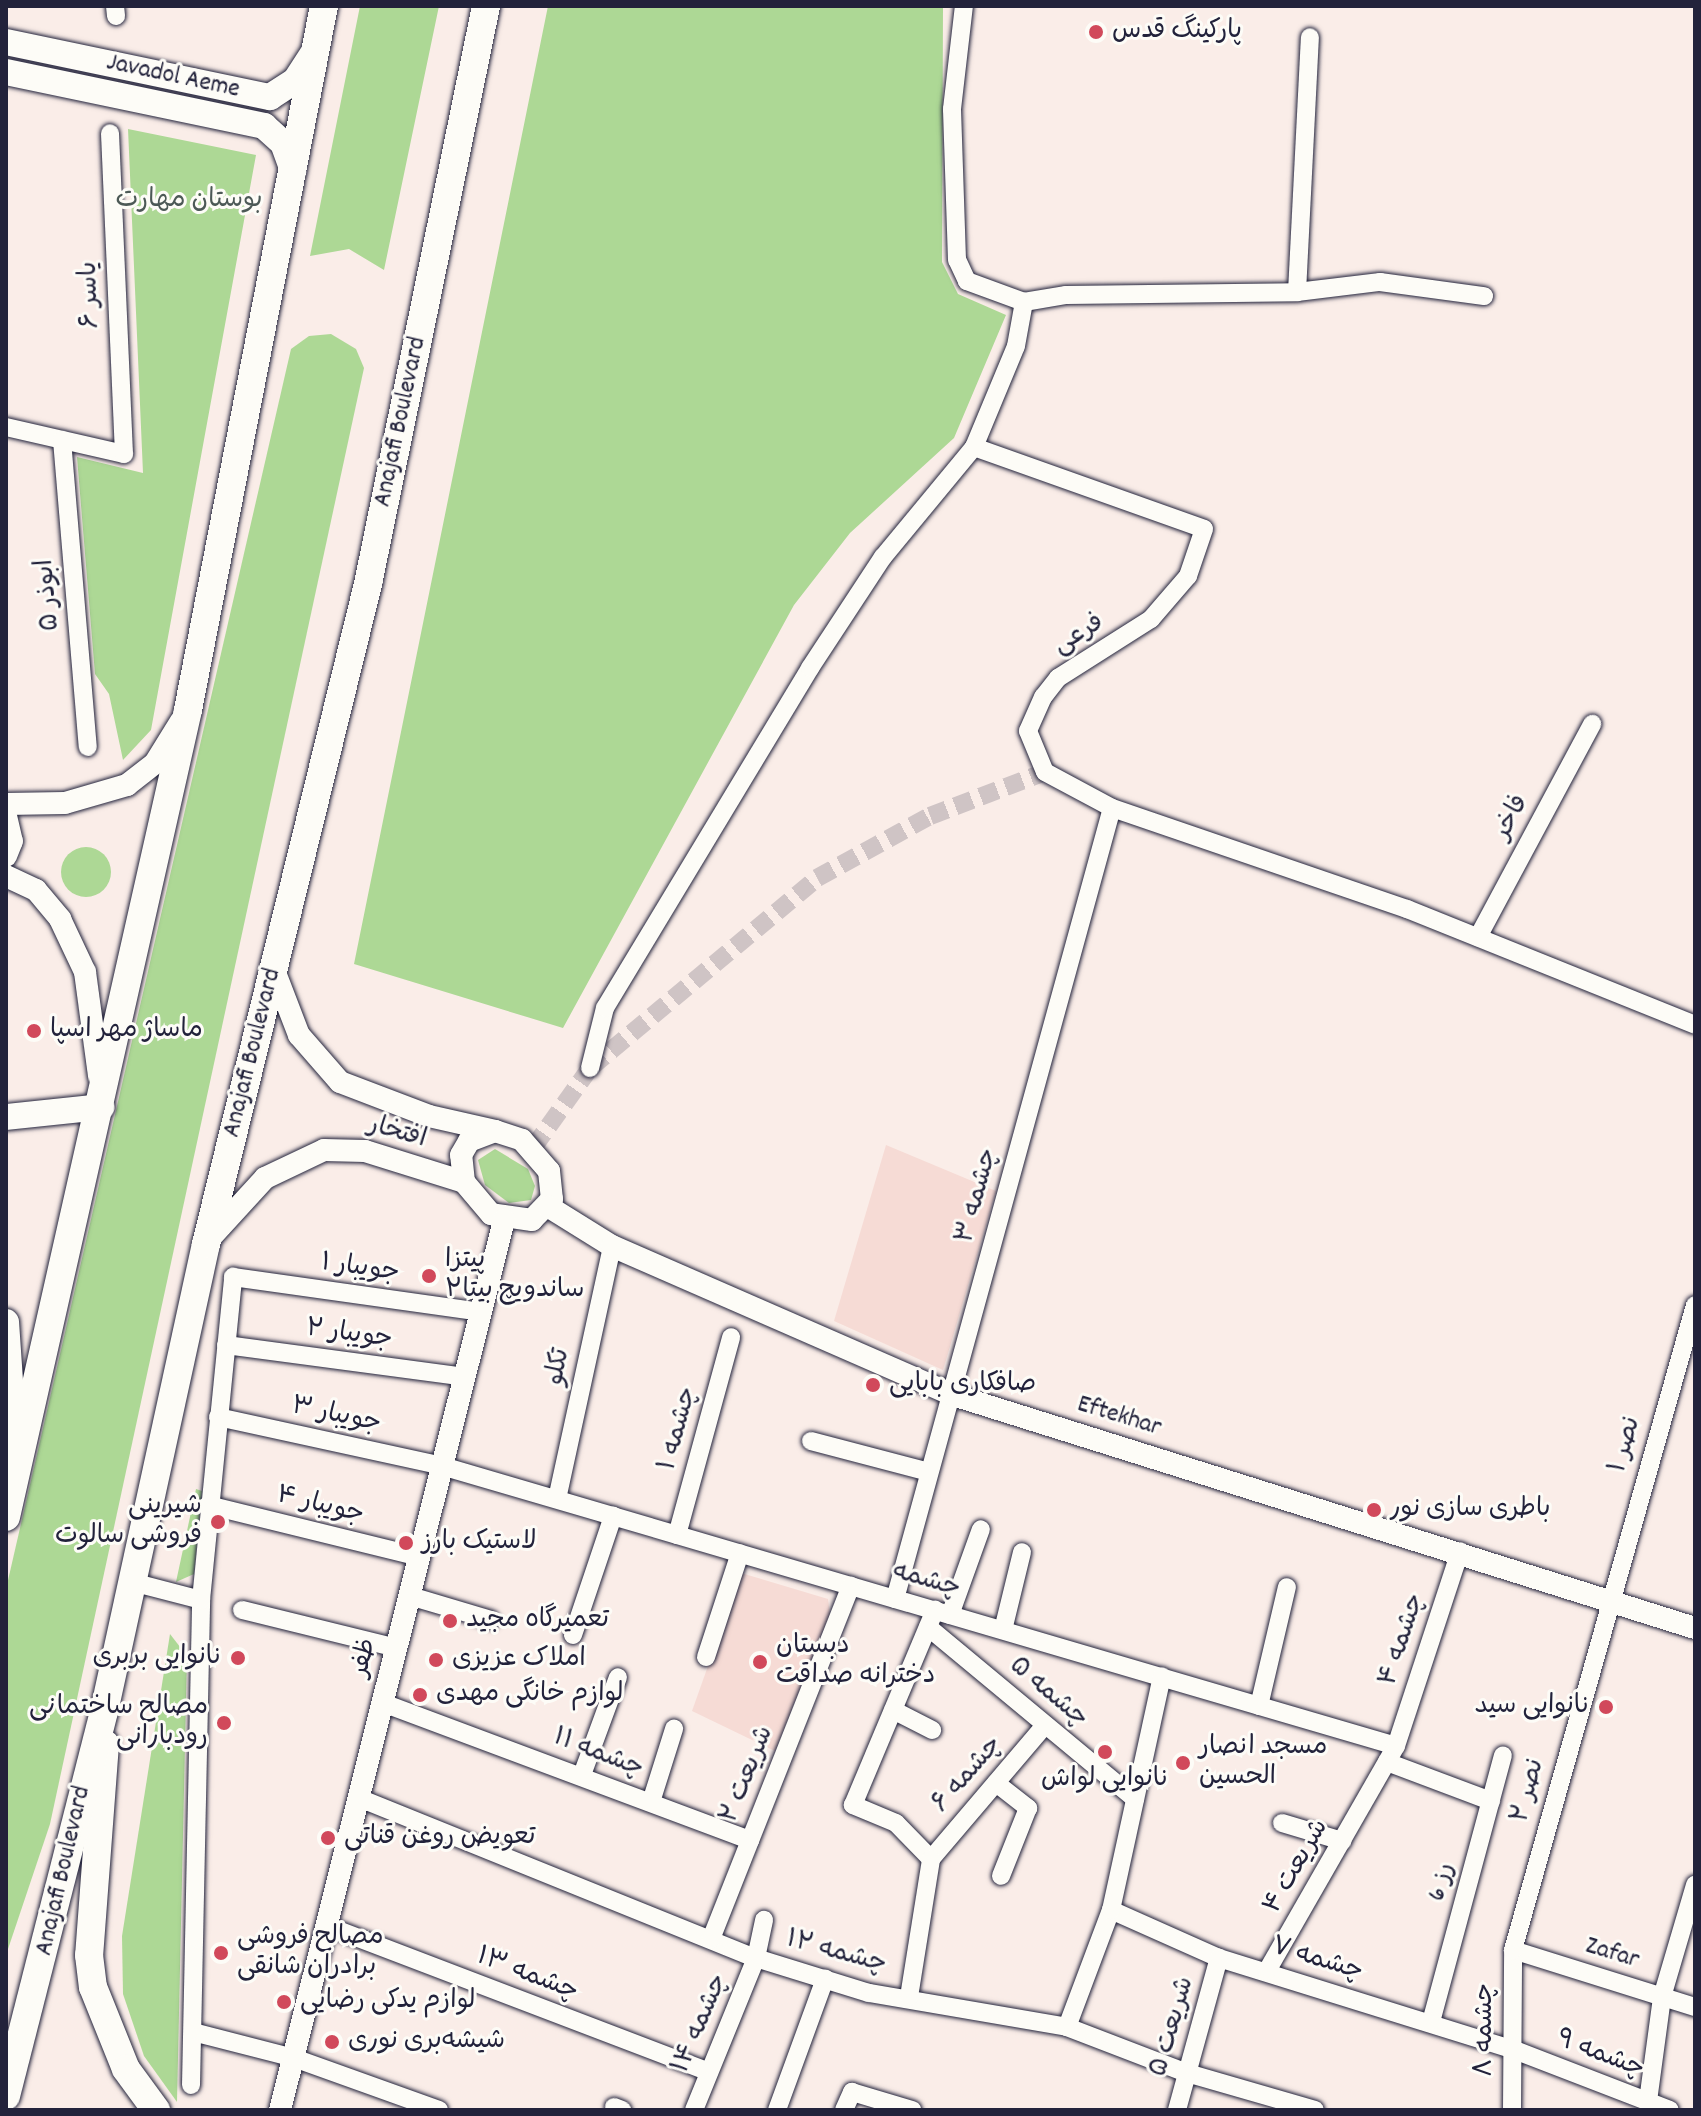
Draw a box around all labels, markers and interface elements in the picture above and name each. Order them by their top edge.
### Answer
place label: پارکینگ قدس [1112,16,1242,48]
marker: پارکینگ قدس [1087,23,1105,41]
street label: Javadol Aeme [103,48,243,106]
park label: بوستان مهارت [115,185,263,217]
street label: یاسر ۶ [74,261,108,329]
street label: Anajafi Boulevard [368,334,434,510]
street label: ابوذر ۵ [30,558,68,632]
street label: فرعی [1048,608,1110,662]
street label: فاخر [1487,790,1537,846]
street label: Anajafi Boulevard [217,965,289,1141]
place label: ماساژ مهر اسپا [50,1015,203,1047]
marker: ماساژ مهر اسپا [25,1022,43,1040]
street label: افتخار [364,1110,430,1156]
street label: چشمه ۳ [950,1145,1006,1247]
place label: پیتزا ساندویچ بیتا۲ [445,1245,585,1306]
street label: جویبار ۱ [319,1248,401,1290]
marker: پیتزا ساندویچ بیتا۲ [420,1267,438,1285]
street label: جویبار ۲ [304,1313,394,1357]
street label: تکلو [540,1346,578,1388]
place label: صافکاری بابایی [889,1369,1036,1401]
marker: صافکاری بابایی [864,1376,882,1394]
street label: چشمه ۱ [653,1384,705,1474]
street label: Eftekhar [1073,1389,1165,1445]
street label: جویبار ۳ [288,1391,384,1441]
street label: نصر ۱ [1603,1413,1649,1477]
street label: جویبار ۴ [273,1480,367,1532]
place label: شیرینی فروشی سالوت [55,1491,202,1552]
place label: باطری سازی نور [1390,1494,1551,1526]
marker: باطری سازی نور [1365,1501,1383,1519]
marker: شیرینی فروشی سالوت [209,1513,227,1531]
place label: لاستیک بارز [422,1527,537,1559]
marker: لاستیک بارز [397,1534,415,1552]
street label: چشمه [888,1556,964,1606]
street label: چشمه ۴ [1373,1590,1433,1690]
place label: تعمیرگاه مجید [466,1605,609,1637]
marker: تعمیرگاه مجید [441,1612,459,1630]
place label: دبستان دخترانه صداقت [776,1631,935,1692]
street label: ظفر [345,1635,385,1681]
place label: نانوایی بربری [93,1642,222,1674]
place label: املاک عزیزی [452,1644,586,1676]
marker: نانوایی بربری [229,1649,247,1667]
marker: املاک عزیزی [427,1651,445,1669]
street label: چشمه ۵ [1002,1651,1094,1735]
marker: دبستان دخترانه صداقت [751,1653,769,1671]
place label: لوازم خانگی مهدی [436,1679,623,1711]
marker: لوازم خانگی مهدی [411,1686,429,1704]
place label: نانوایی‌ سید [1474,1691,1590,1723]
place label: مصالح ساختمانی رودبارانی [29,1692,208,1754]
marker: نانوایی‌ سید [1597,1698,1615,1716]
marker: مصالح ساختمانی رودبارانی [215,1714,233,1732]
street label: چشمه ۱۱ [548,1722,648,1786]
street label: شریعت ۲ [714,1722,782,1828]
street label: چشمه ۶ [926,1730,1010,1820]
place label: مسجد انصار الحسین [1199,1732,1327,1794]
marker: نانوایی لواش [1096,1743,1114,1761]
marker: مسجد انصار الحسین [1174,1754,1192,1772]
street label: نصر ۲ [1506,1756,1552,1826]
place label: نانوایی لواش [1041,1764,1169,1796]
street label: Anajafi Boulevard [29,1783,99,1959]
street label: شریعت ۴ [1257,1814,1337,1920]
place label: تعویض روغن قناتی [344,1822,535,1854]
marker: تعویض روغن قناتی [319,1829,337,1847]
street label: رز 6 [1422,1859,1462,1905]
place label: مصالح فروشی برادران شانقی [237,1922,384,1984]
street label: چشمه ۱۲ [782,1925,890,1981]
street label: چشمه ۷ [1267,1931,1367,1989]
street label: Zafar [1581,1931,1643,1977]
street label: چشمه ۱۳ [472,1941,582,2009]
marker: مصالح فروشی برادران شانقی [212,1944,230,1962]
street label: چشمه ۱۴ [666,1970,736,2078]
street label: شریعت ۵ [1144,1973,1202,2081]
street label: چشمه ۸ [1470,1983,1502,2077]
place label: لوازم یدکی رضایی [300,1986,476,2018]
marker: لوازم یدکی رضایی [275,1993,293,2011]
street label: چشمه ۹ [1551,2024,1649,2086]
place label: شیشه‌بری نوری [348,2026,505,2058]
marker: شیشه‌بری نوری [323,2033,341,2051]

